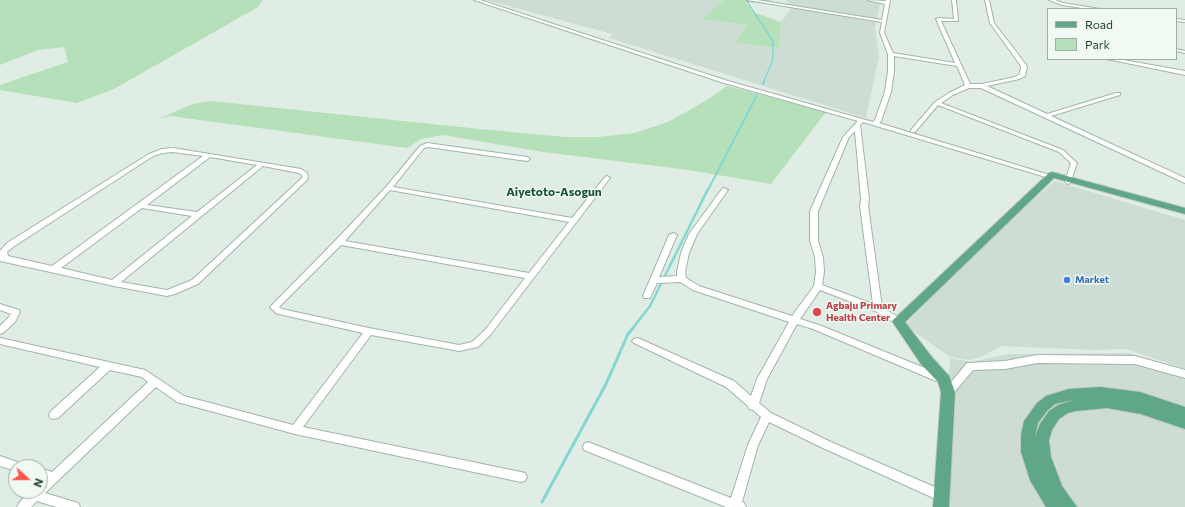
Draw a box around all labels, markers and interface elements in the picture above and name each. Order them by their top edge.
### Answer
legend [1047,8,1177,60]
text: Road [1085,17,1113,31]
text: Park [1085,37,1110,51]
district label: Aiyetoto-Asogun [506,185,602,199]
place label: Market [1075,274,1109,286]
marker: Market [1062,275,1072,285]
place label: Agbaju Primary Health Center [826,300,897,324]
marker: Agbaju Primary Health Center [811,306,823,318]
north arrow [8,459,48,499]
text: N [31,477,46,489]

